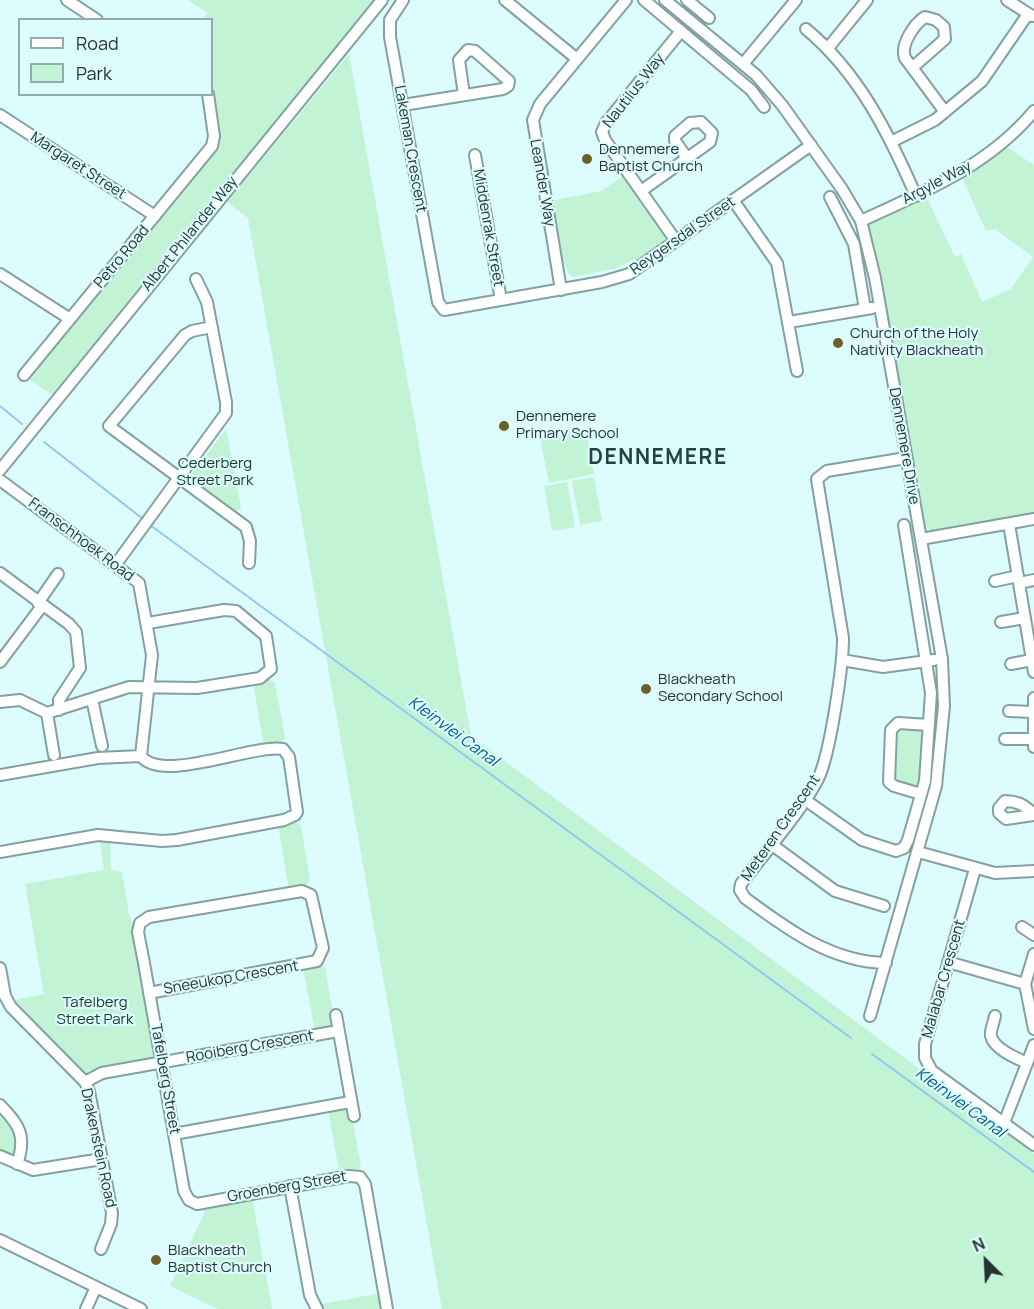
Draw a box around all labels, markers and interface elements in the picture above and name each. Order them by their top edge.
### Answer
legend [18,18,213,96]
text: Road [76,31,119,55]
street label: Nautilus Way [599,50,669,132]
text: Park [76,61,112,85]
street label: Lakeman Crescent [390,84,430,214]
street label: Margaret Street [27,128,129,204]
street label: Leander Way [525,138,559,228]
place label: Dennemere Baptist Church [599,141,703,176]
marker: Dennemere Baptist Church [580,152,594,166]
street label: Argyle Way [899,157,975,209]
street label: Middenrak Street [469,168,507,288]
street label: Albert Philander Way [138,173,242,295]
street label: Reygersdal Street [627,193,739,279]
street label: Petro Road [91,222,153,292]
place label: Church of the Holy Nativity Blackheath [850,325,983,360]
marker: Church of the Holy Nativity Blackheath [831,336,845,350]
street label: Dennemere Drive [885,386,923,506]
place label: Dennemere Primary School [516,408,619,443]
marker: Dennemere Primary School [497,419,511,433]
district label: DENNEMERE [588,445,728,471]
park label: Cederberg Street Park [177,455,253,490]
street label: Franschhoek Road [25,494,137,586]
place label: Blackheath Secondary School [658,671,783,706]
marker: Blackheath Secondary School [639,682,653,696]
water label: Kleinvlei Canal [404,693,502,771]
street label: Meteren Crescent [738,771,824,885]
street label: Malabar Crescent [918,918,970,1040]
street label: Sneeukop Crescent [162,957,300,999]
park label: Tafelberg Street Park [57,994,133,1029]
street label: Tafelberg Street [146,1022,184,1136]
street label: Rooiberg Crescent [185,1027,315,1067]
water label: Kleinvlei Canal [911,1064,1009,1142]
street label: Drakenstein Road [77,1087,119,1209]
street label: Groenberg Street [226,1168,348,1206]
north arrow [956,1231,1016,1291]
text: N [969,1232,988,1257]
place label: Blackheath Baptist Church [168,1242,272,1277]
marker: Blackheath Baptist Church [149,1253,163,1267]

